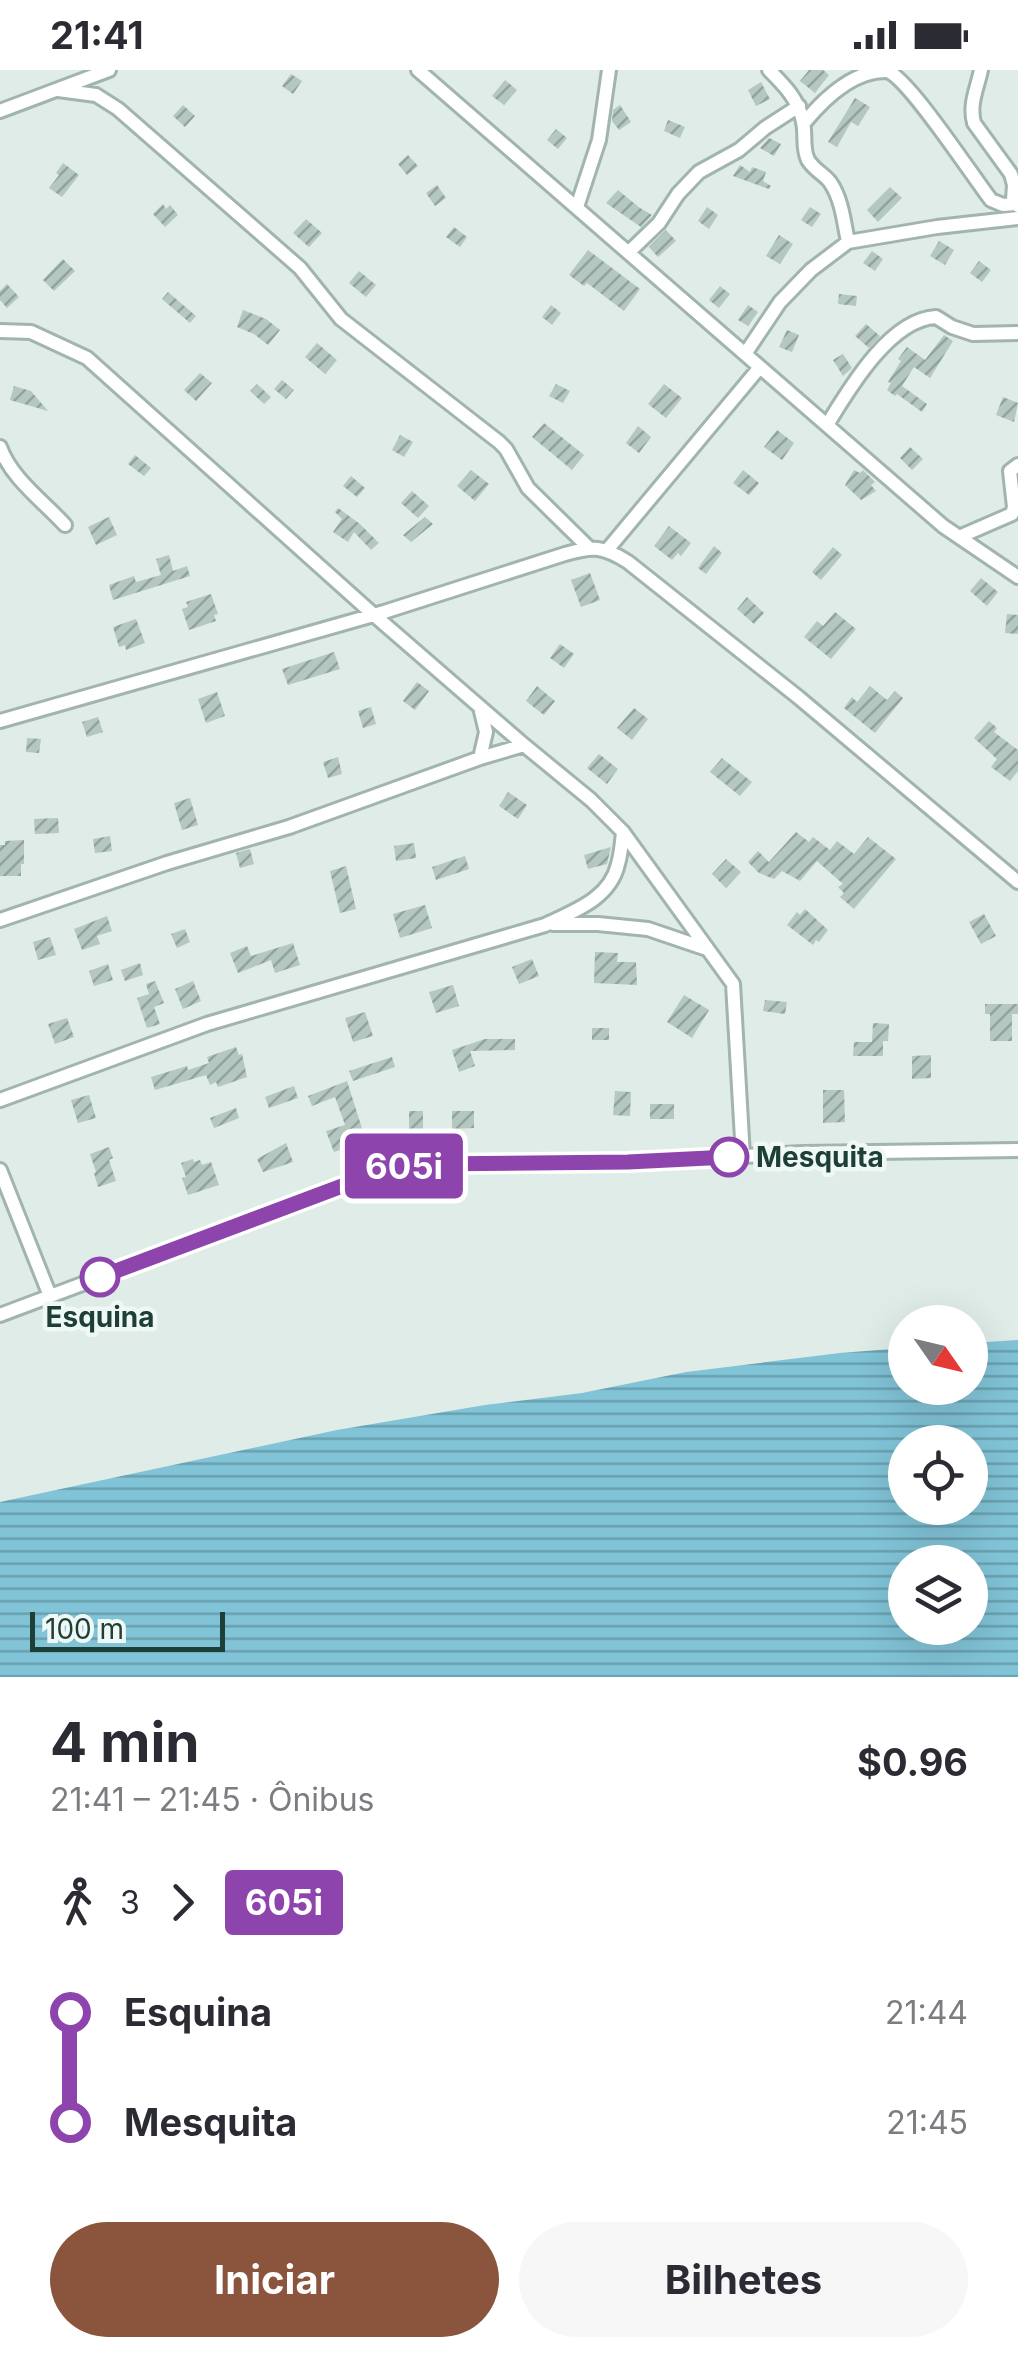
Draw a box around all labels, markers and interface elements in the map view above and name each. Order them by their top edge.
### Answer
text: 21:41 [50,12,144,58]
line badge: 605i [334,1134,474,1198]
marker: Mesquita [710,1138,748,1176]
place label: Mesquita [756,1140,884,1174]
text: 605i [365,1145,443,1187]
marker: Esquina [81,1258,119,1296]
place label: Esquina [45,1300,155,1334]
north arrow [888,1305,988,1405]
map controls [888,1305,988,1645]
button: locate [888,1425,988,1525]
button: layers [888,1545,988,1645]
scale bar [30,1607,225,1652]
text: 100 m [45,1612,124,1646]
text: 4 min [50,1709,200,1775]
text: $0.96 [857,1739,968,1785]
text: 21:41 – 21:45 · Ônibus [50,1780,374,1819]
icon: walk [50,1875,105,1930]
icon: forward [155,1875,210,1930]
text: 605i [245,1881,323,1923]
text: 3 [120,1883,140,1922]
text: Esquina [124,1989,272,2035]
text: 21:44 [885,1993,968,2032]
text: Mesquita [124,2099,297,2145]
text: 21:45 [886,2103,968,2142]
button: Iniciar [50,2222,499,2337]
button: Bilhetes [519,2222,968,2337]

